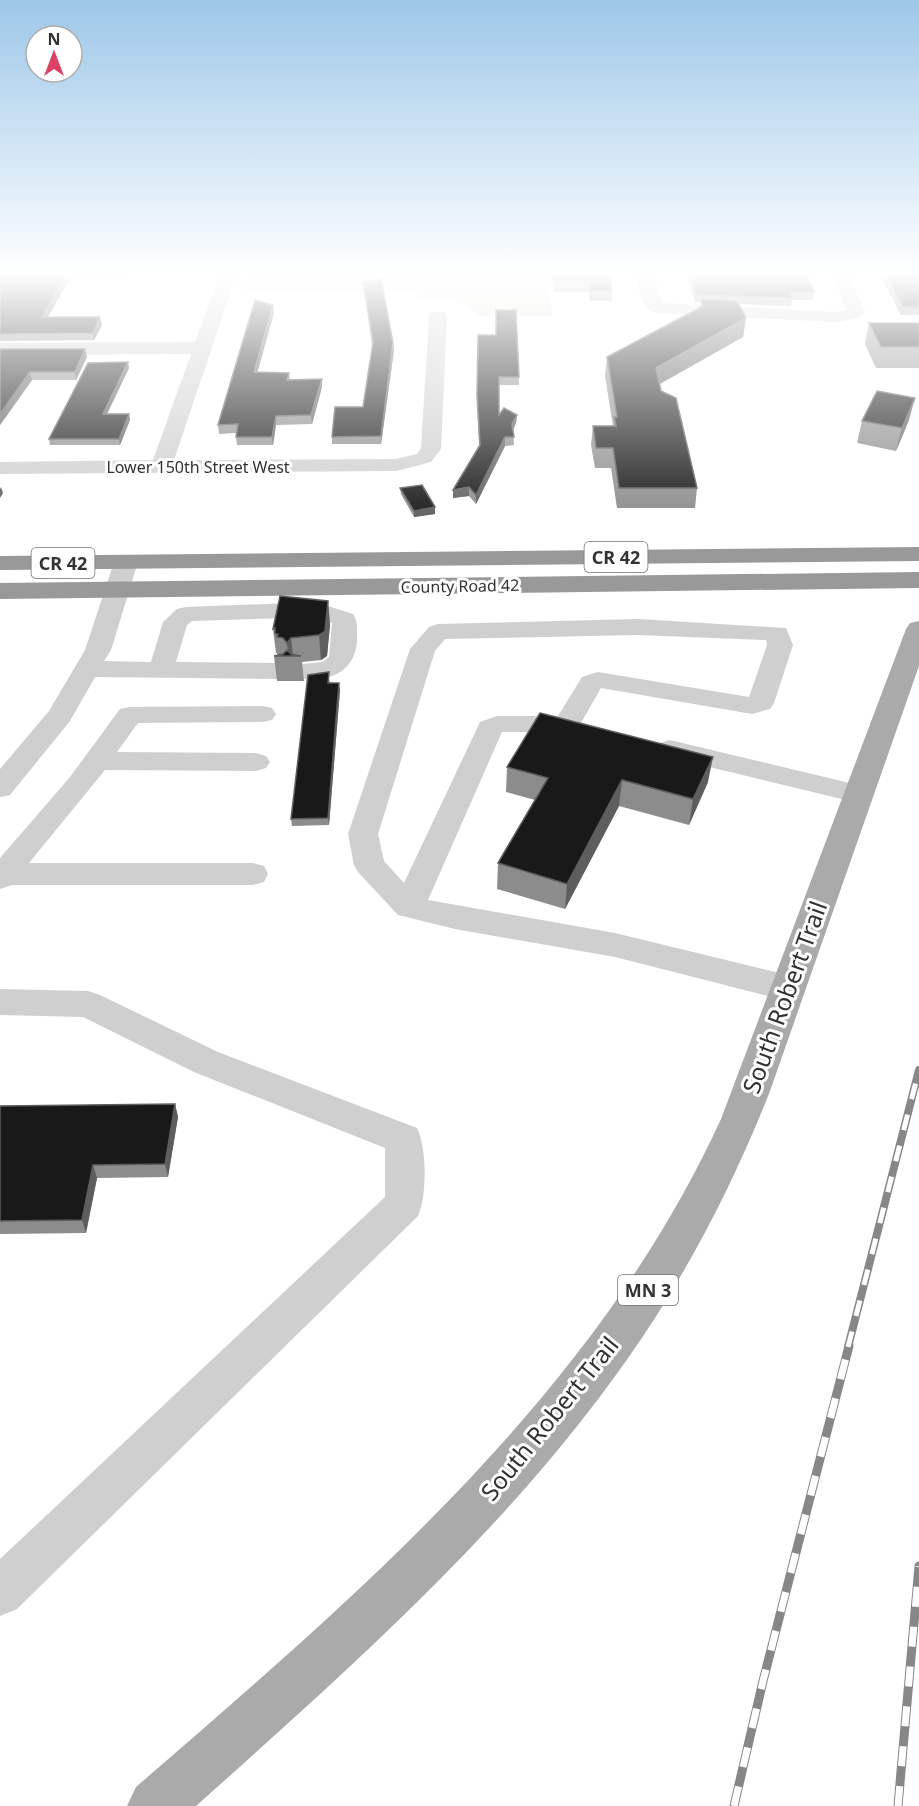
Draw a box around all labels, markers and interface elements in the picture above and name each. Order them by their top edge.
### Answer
north arrow [24,24,84,84]
text: N [47,28,61,50]
street label: Lower 150th Street West [106,456,290,478]
road number: CR 42 [584,542,648,572]
road number: CR 42 [32,548,94,578]
street label: County Road 42 [401,574,519,598]
street label: South Robert Trail [734,896,834,1098]
road number: MN 3 [618,1275,678,1305]
street label: South Robert Trail [473,1329,625,1507]

